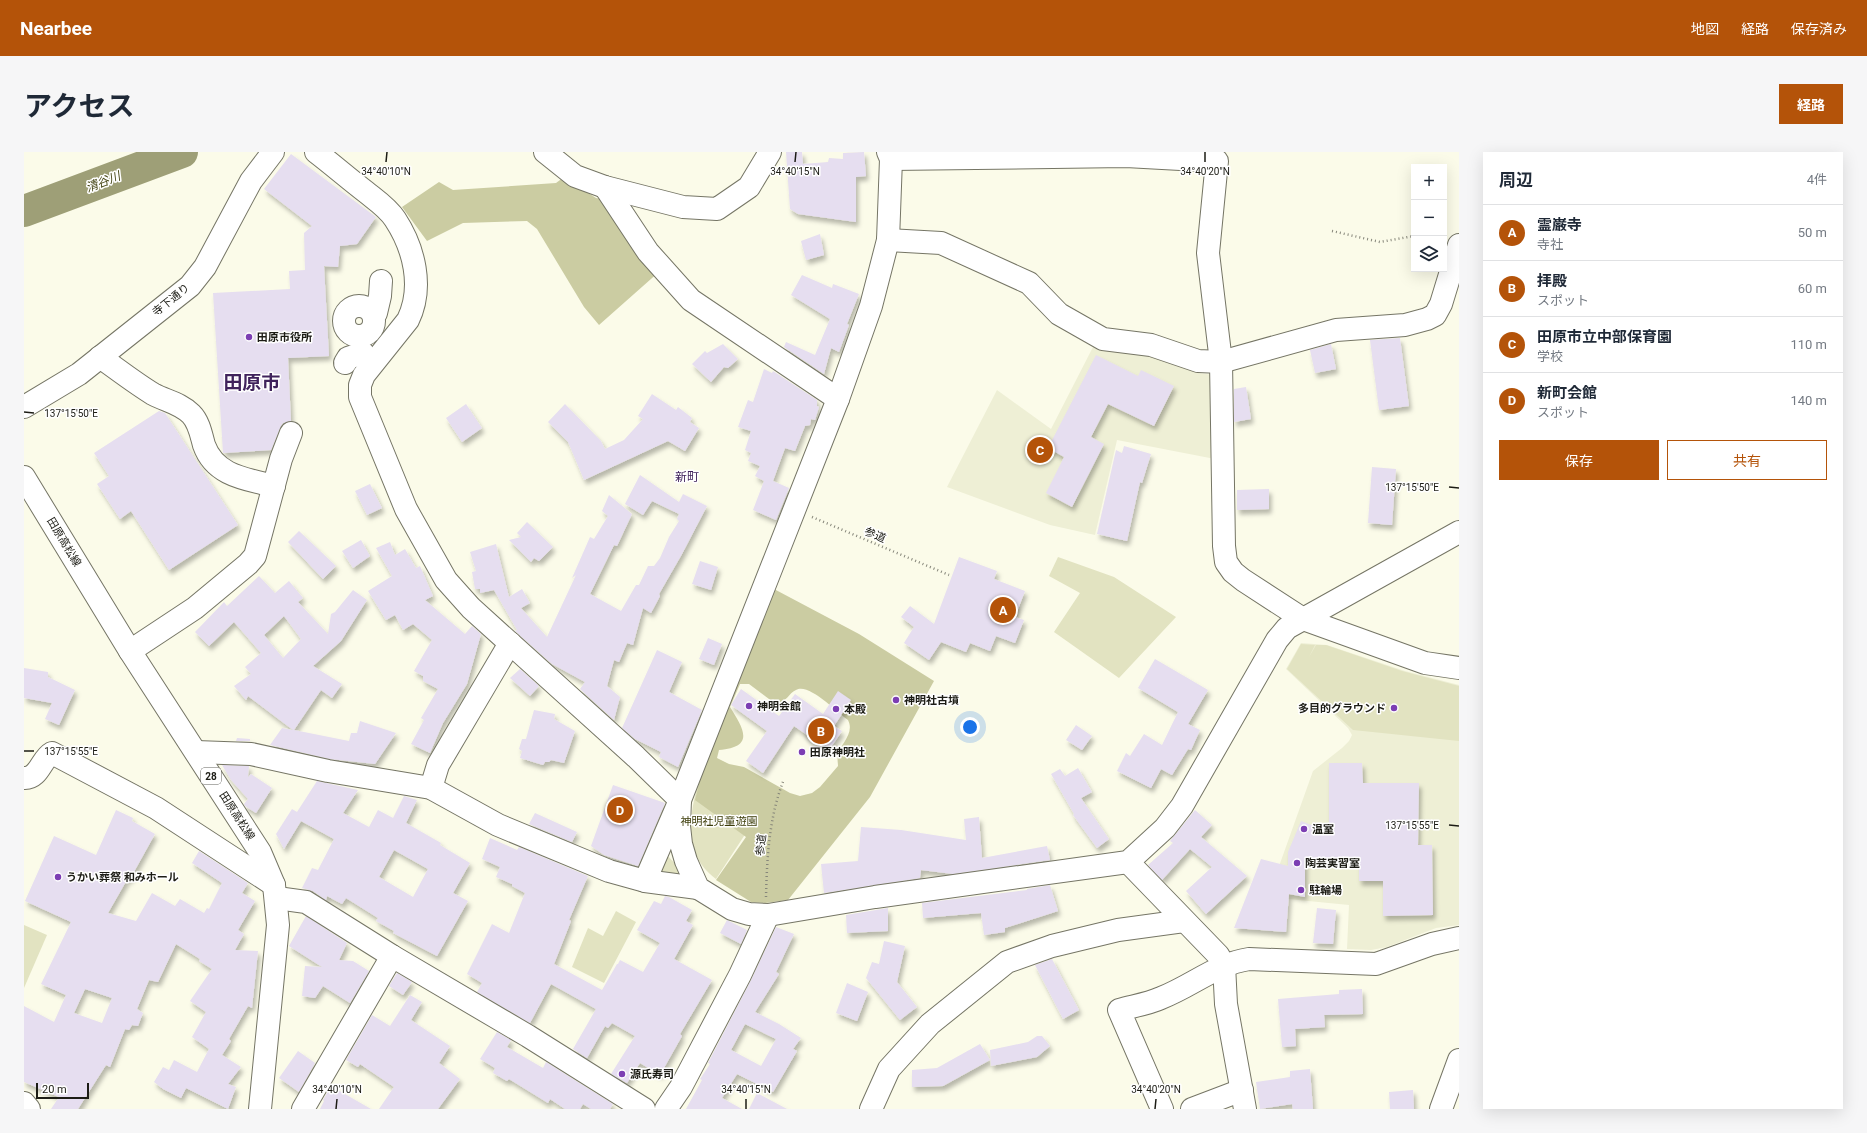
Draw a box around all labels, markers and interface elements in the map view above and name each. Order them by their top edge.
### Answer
text: Nearbee [20,17,92,40]
text: 地図 [1691,21,1719,37]
text: 経路 [1741,21,1769,37]
text: 保存済み [1791,21,1847,37]
button: 経路 [1779,84,1843,124]
text: アクセス [24,90,135,123]
map controls [1411,164,1447,272]
button: + [1411,164,1447,200]
text: 34°40'10"N [361,166,411,177]
text: 34°40'15"N [770,166,820,177]
text: 34°40'20"N [1180,166,1230,177]
water label: 清谷川 [84,168,124,195]
text: 周辺 [1499,170,1533,190]
text: 4件 [1807,172,1827,187]
button: − [1411,200,1447,236]
text: 霊巌寺 [1537,216,1582,234]
text: A [1508,225,1516,240]
text: 50 m [1798,225,1827,240]
button: layers [1411,236,1447,272]
text: 寺社 [1537,237,1563,252]
text: 拝殿 [1537,272,1567,290]
street label: 寺下通り [150,281,192,319]
text: B [1508,281,1516,296]
text: 60 m [1798,281,1827,296]
text: スポット [1537,293,1589,308]
text: 田原市立中部保育園 [1537,328,1672,346]
place label: 田原市役所 [257,331,312,344]
marker: 田原市役所 [244,332,254,342]
text: C [1508,337,1516,352]
text: 110 m [1790,337,1827,352]
text: 学校 [1537,349,1563,364]
district label: 田原市 [223,371,281,394]
text: 新町会館 [1537,384,1597,402]
text: D [1508,393,1516,408]
text: 140 m [1790,393,1827,408]
text: スポット [1537,405,1589,420]
text: 137°15'50"E [44,408,98,419]
pin: C [1027,435,1053,465]
button: 保存 [1499,440,1659,480]
button: 共有 [1667,440,1827,480]
district label: 新町 [675,470,699,484]
text: 137°15'50"E [1385,482,1439,493]
street label: 田原高松線 [44,515,84,569]
street label: 参道 [862,525,888,545]
pin: A [990,595,1016,625]
place label: 神明社古墳 [904,694,959,707]
marker: 神明社古墳 [891,695,901,705]
place label: 神明会館 [757,700,801,713]
marker: 神明会館 [744,701,754,711]
place label: 多目的グラウンド [1298,702,1386,715]
place label: 本殿 [844,703,866,716]
marker: 多目的グラウンド [1389,703,1399,713]
marker: 本殿 [831,704,841,714]
pin: B [808,716,834,746]
your location [960,717,980,737]
text: 137°15'55"E [44,746,98,757]
place label: 田原神明社 [810,746,865,759]
marker: 田原神明社 [797,747,807,757]
road number: 28 [201,768,221,784]
street label: 田原高松線 [217,789,257,843]
pin: D [607,795,633,825]
park label: 神明社児童遊園 [681,815,758,828]
text: 137°15'55"E [1385,820,1439,831]
place label: 温室 [1312,823,1334,836]
marker: 温室 [1299,824,1309,834]
street label: 参道 [753,833,769,857]
place label: 陶芸実習室 [1305,857,1360,870]
marker: 陶芸実習室 [1292,858,1302,868]
place label: うかい葬祭 和みホール [66,871,179,884]
marker: うかい葬祭 和みホール [53,872,63,882]
place label: 駐輪場 [1309,884,1342,897]
marker: 駐輪場 [1296,885,1306,895]
place label: 源氏寿司 [630,1068,674,1081]
marker: 源氏寿司 [617,1069,627,1079]
scale bar [36,1081,89,1100]
text: 20 m [42,1083,67,1096]
text: 34°40'10"N [312,1084,362,1095]
text: 34°40'15"N [721,1084,771,1095]
text: 34°40'20"N [1131,1084,1181,1095]

